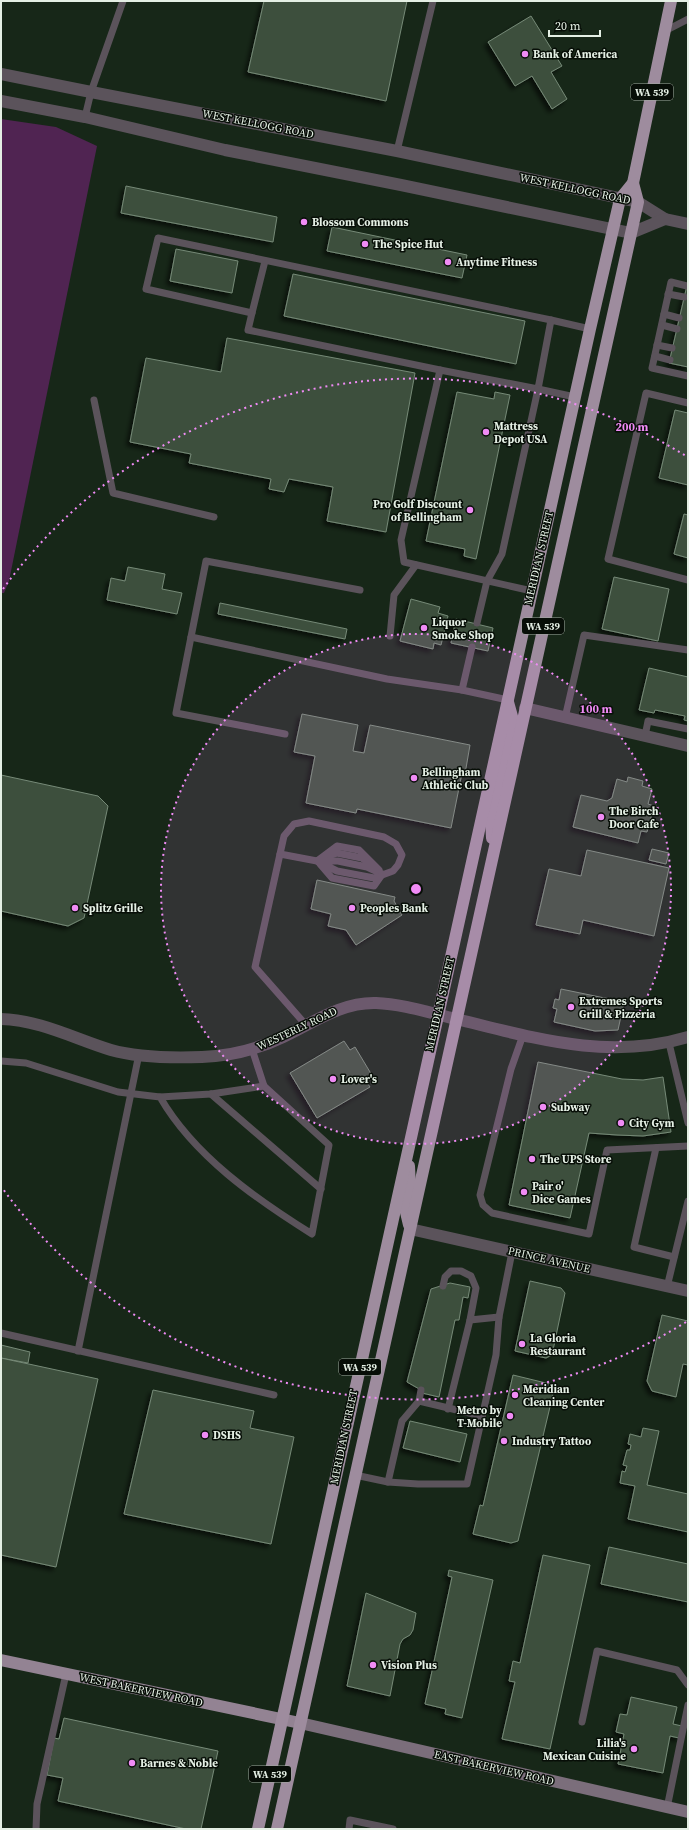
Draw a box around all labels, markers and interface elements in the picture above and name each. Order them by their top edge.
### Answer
scale bar [549,12,600,38]
text: 20 m [555,18,581,34]
place label: Bank of America [533,47,618,62]
marker: Bank of America [520,49,530,59]
road number: WA 539 [631,84,673,100]
street label: WEST KELLOGG ROAD [201,106,315,142]
street label: WEST KELLOGG ROAD [518,170,632,208]
place label: Blossom Commons [312,215,408,230]
marker: Blossom Commons [299,217,309,227]
place label: The Spice Hut [373,237,444,252]
marker: The Spice Hut [360,239,370,249]
place label: Anytime Fitness [456,255,537,270]
marker: Anytime Fitness [443,257,453,267]
place label: Mattress Depot USA [494,419,548,447]
text: 200 m [616,419,649,435]
marker: Mattress Depot USA [481,427,491,437]
place label: Pro Golf Discount of Bellingham [373,497,463,525]
marker: Pro Golf Discount of Bellingham [465,505,475,515]
street label: MERIDIAN STREET [521,509,557,607]
place label: Liquor Smoke Shop [432,615,494,643]
road number: WA 539 [522,618,564,634]
marker: Liquor Smoke Shop [419,623,429,633]
text: 100 m [580,701,613,717]
place label: Bellingham Athletic Club [422,765,489,793]
marker: Bellingham Athletic Club [409,773,419,783]
place label: The Birch Door Cafe [609,804,659,832]
marker: The Birch Door Cafe [596,812,606,822]
centre of rings [409,882,423,896]
place label: Splitz Grille [83,901,143,916]
place label: Peoples Bank [360,901,428,916]
marker: Splitz Grille [70,903,80,913]
marker: Peoples Bank [347,903,357,913]
street label: MERIDIAN STREET [422,955,458,1053]
place label: Extremes Sports Grill & Pizzeria [579,994,662,1022]
marker: Extremes Sports Grill & Pizzeria [566,1002,576,1012]
street label: WESTERLY ROAD [254,1004,340,1054]
place label: Lover's [341,1072,377,1087]
marker: Lover's [328,1074,338,1084]
place label: Subway [551,1100,590,1115]
marker: Subway [538,1102,548,1112]
place label: City Gym [629,1116,675,1131]
marker: City Gym [616,1118,626,1128]
place label: The UPS Store [540,1152,612,1167]
marker: The UPS Store [527,1154,537,1164]
place label: Pair o' Dice Games [532,1179,591,1207]
marker: Pair o' Dice Games [519,1187,529,1197]
street label: PRINCE AVENUE [506,1243,592,1277]
place label: La Gloria Restaurant [530,1331,587,1359]
marker: La Gloria Restaurant [517,1339,527,1349]
road number: WA 539 [339,1359,381,1375]
place label: Meridian Cleaning Center [523,1382,605,1410]
street label: MERIDIAN STREET [327,1388,361,1486]
marker: Meridian Cleaning Center [510,1390,520,1400]
place label: Metro by T-Mobile [457,1403,502,1431]
marker: Metro by T-Mobile [505,1411,515,1421]
place label: DSHS [213,1428,241,1443]
marker: DSHS [200,1430,210,1440]
place label: Industry Tattoo [512,1434,591,1449]
marker: Industry Tattoo [499,1436,509,1446]
place label: Vision Plus [381,1658,437,1673]
marker: Vision Plus [368,1660,378,1670]
street label: WEST BAKERVIEW ROAD [78,1670,204,1710]
place label: Lilia's Mexican Cuisine [543,1736,626,1764]
marker: Lilia's Mexican Cuisine [629,1744,639,1754]
street label: EAST BAKERVIEW ROAD [433,1747,556,1789]
place label: Barnes & Noble [140,1756,218,1771]
marker: Barnes & Noble [127,1758,137,1768]
road number: WA 539 [249,1766,291,1782]

